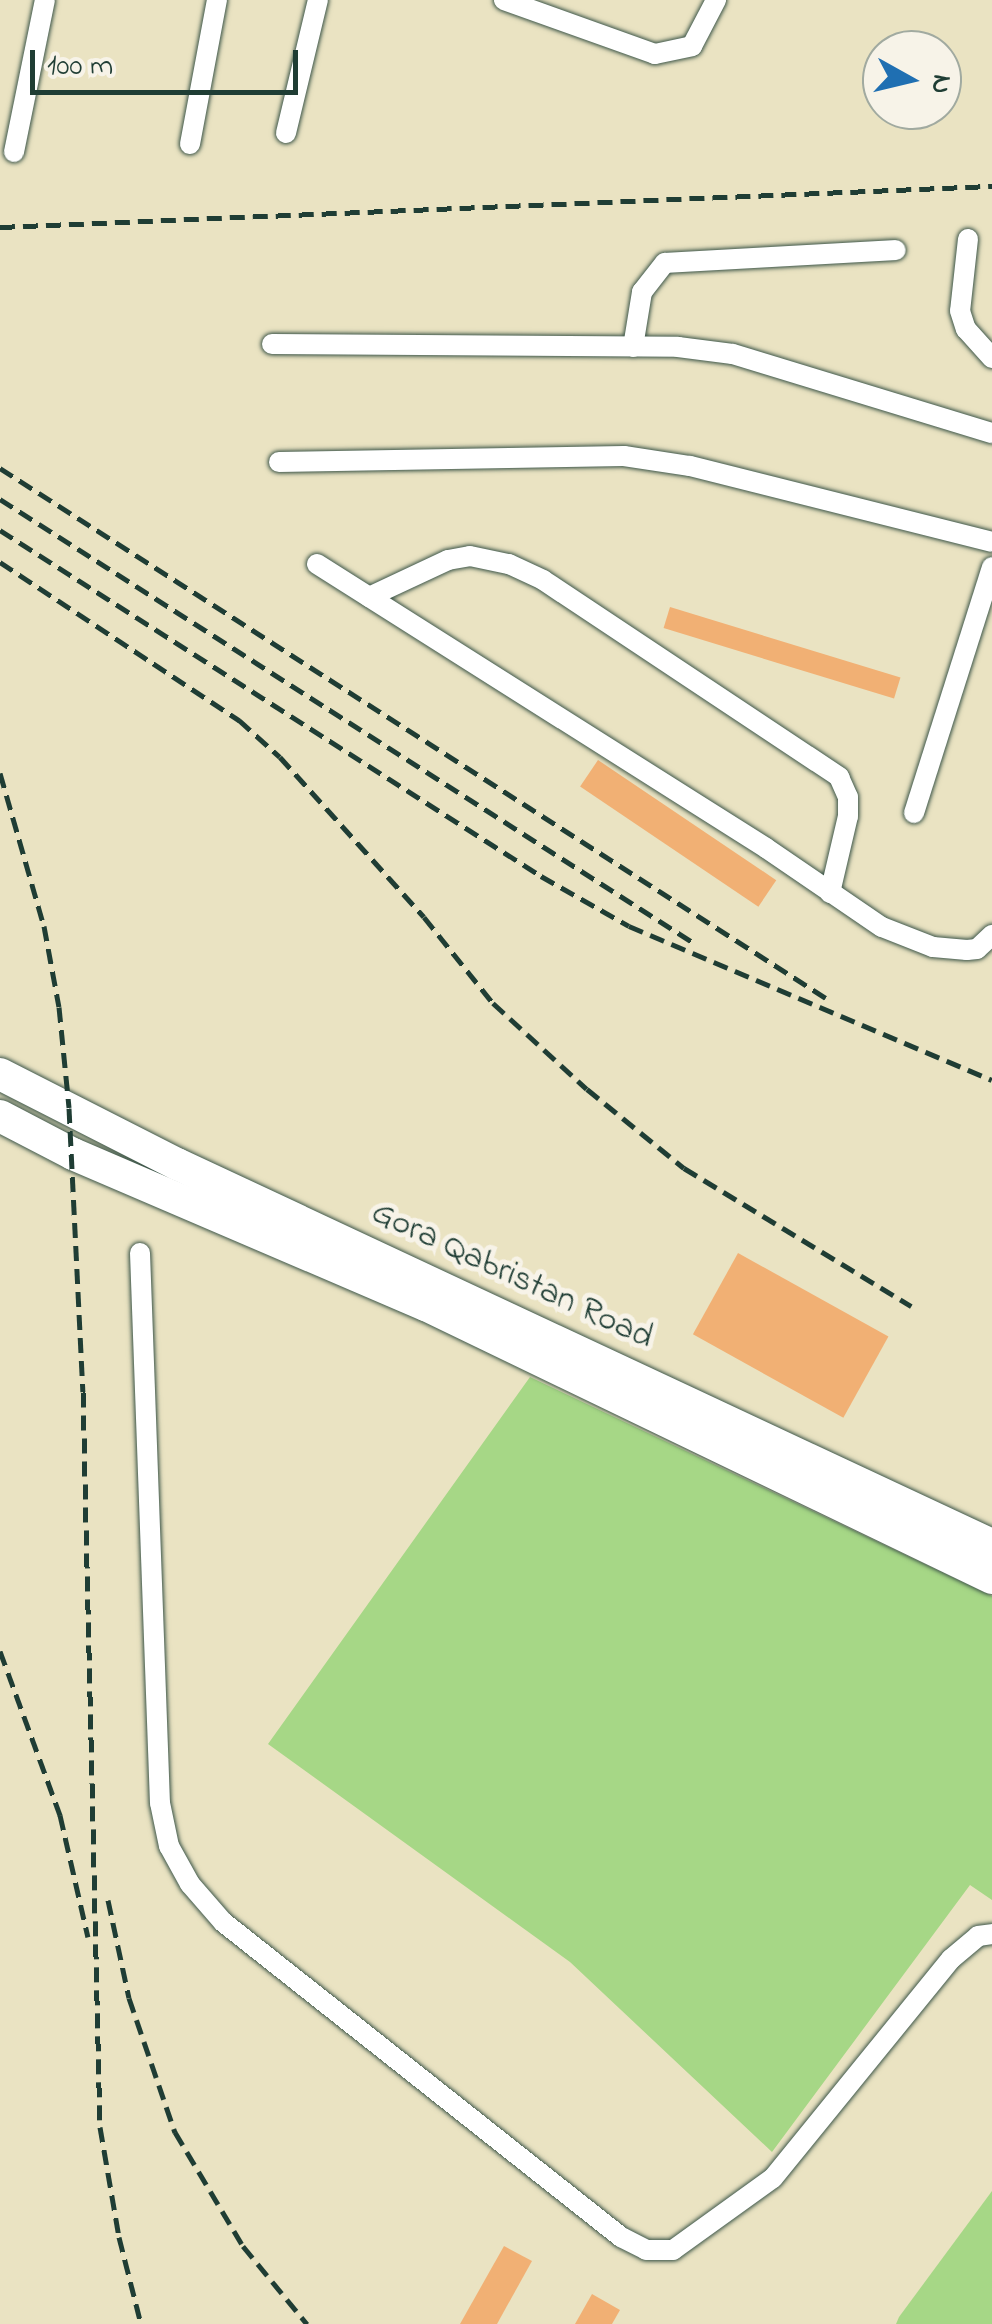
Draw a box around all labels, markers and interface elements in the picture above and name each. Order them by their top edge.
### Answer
scale bar [35,30,302,92]
north arrow [862,30,962,130]
text: 100 m [47,45,113,89]
text: N [919,72,962,96]
street label: Gora Qabristan Road [364,1192,660,1360]

